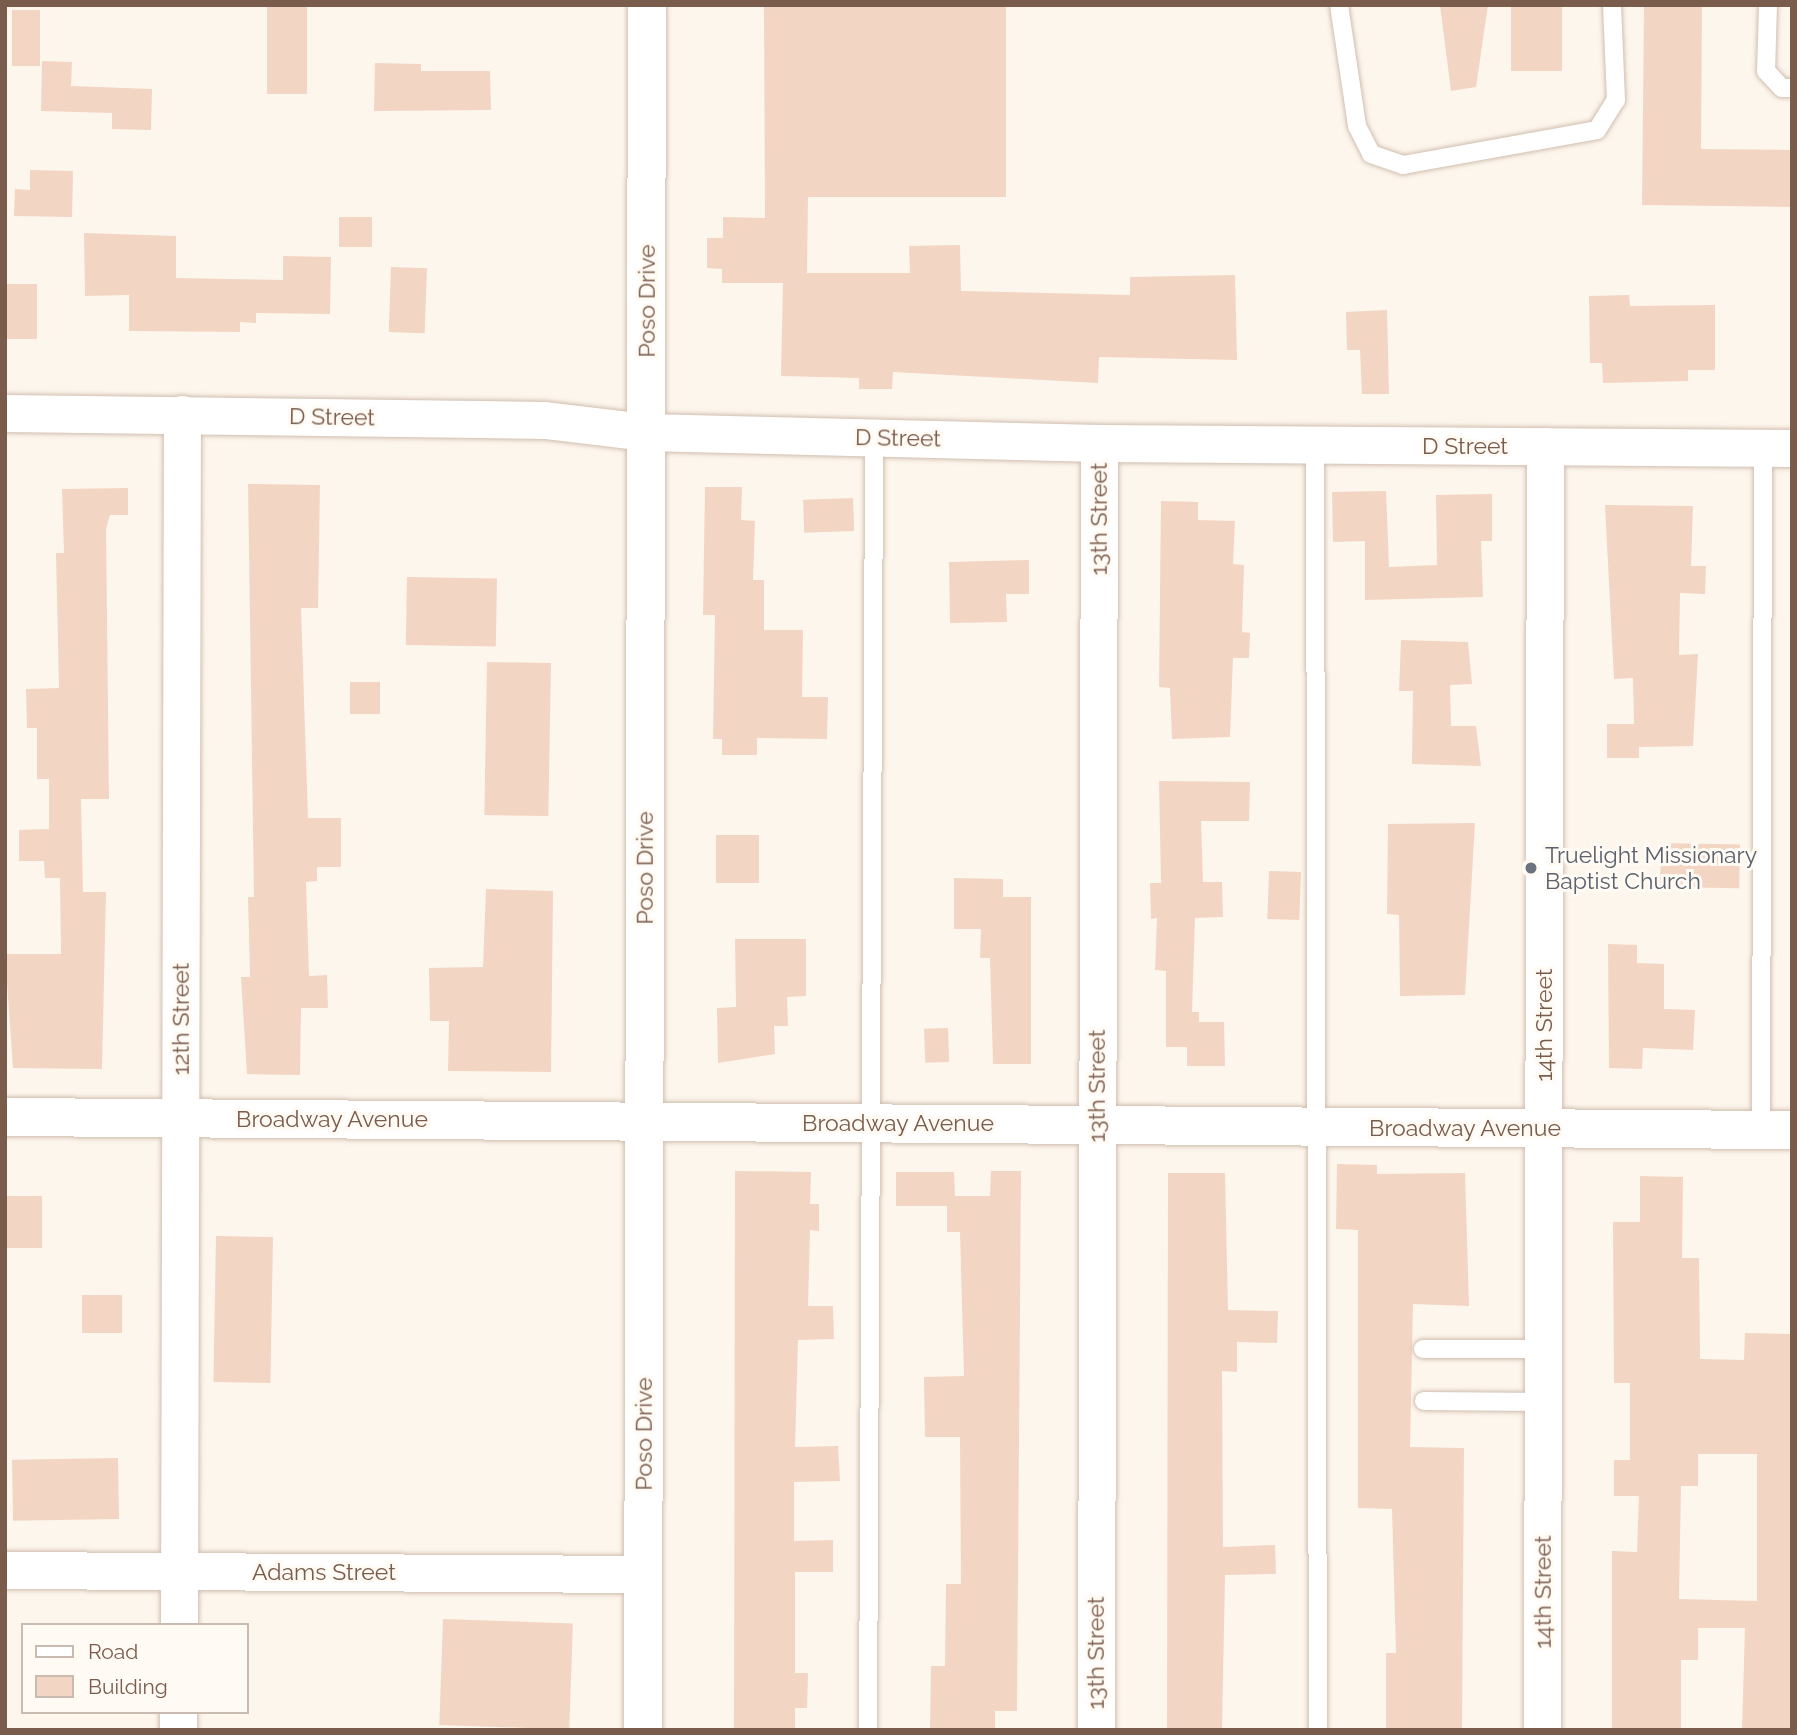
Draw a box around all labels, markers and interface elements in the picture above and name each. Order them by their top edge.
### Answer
street label: Poso Drive [633,244,661,358]
street label: D Street [289,402,375,432]
street label: D Street [855,423,941,453]
street label: D Street [1422,432,1508,460]
street label: 13th Street [1085,463,1113,575]
street label: Poso Drive [631,811,659,925]
place label: Truelight Missionary Baptist Church [1545,841,1757,895]
marker: Truelight Missionary Baptist Church [1523,860,1539,876]
street label: 12th Street [167,963,195,1075]
street label: 14th Street [1530,968,1558,1082]
street label: 13th Street [1083,1030,1111,1142]
street label: Broadway Avenue [235,1105,429,1133]
street label: Broadway Avenue [801,1109,995,1137]
street label: Broadway Avenue [1368,1114,1562,1142]
street label: Poso Drive [630,1377,658,1491]
street label: 14th Street [1529,1535,1557,1649]
street label: Adams Street [252,1558,396,1586]
street label: 13th Street [1082,1597,1110,1709]
legend [21,1623,248,1714]
text: Road [88,1639,138,1664]
text: Building [88,1674,168,1699]

